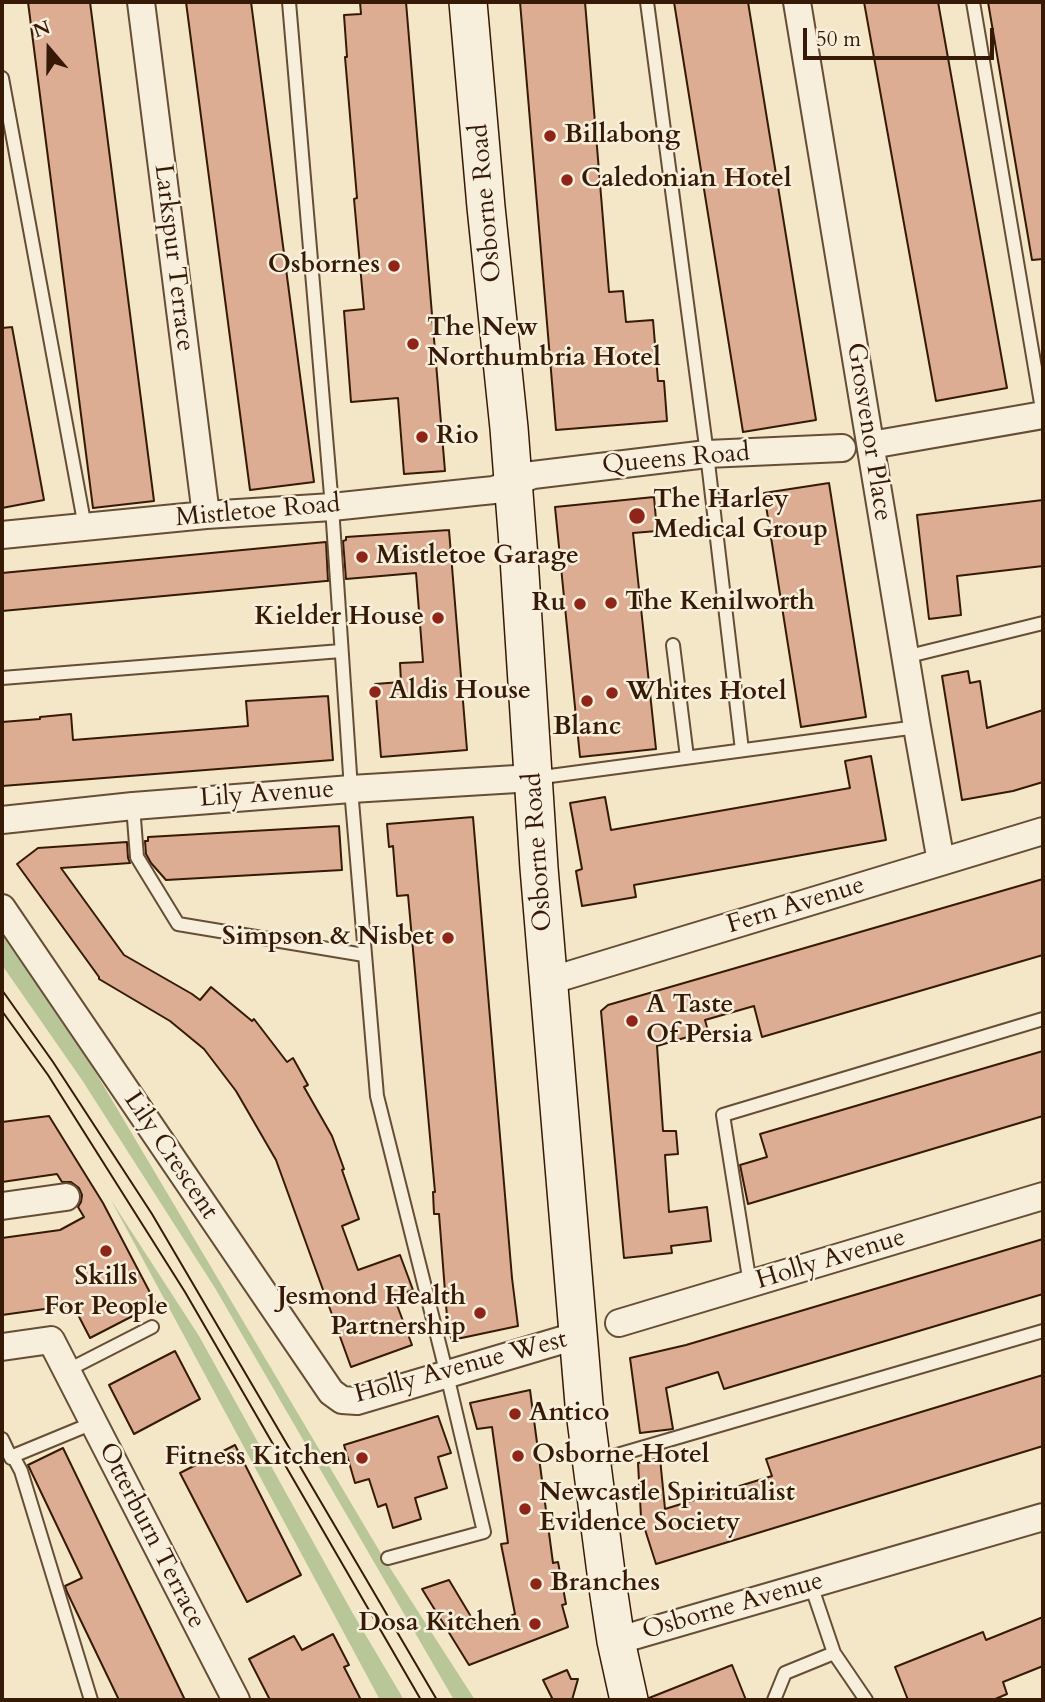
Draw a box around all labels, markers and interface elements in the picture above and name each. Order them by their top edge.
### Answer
north arrow [14,14,84,84]
text: N [30,14,54,44]
scale bar [807,14,998,58]
text: 50 m [816,25,861,54]
place label: Billabong [564,120,680,152]
street label: Osborne Road [465,122,509,284]
marker: Billabong [542,128,558,144]
street label: Larkspur Terrace [146,163,200,353]
place label: Caledonian Hotel [581,164,791,196]
marker: Caledonian Hotel [559,172,575,188]
place label: Osbornes [268,250,380,282]
marker: Osbornes [386,258,402,274]
place label: The New Northumbria Hotel [427,313,661,374]
marker: The New Northumbria Hotel [405,336,421,352]
street label: Grosvenor Place [839,341,897,523]
place label: Rio [436,421,479,453]
marker: Rio [414,429,430,445]
street label: Queens Road [601,438,751,482]
place label: The Harley Medical Group [653,485,828,546]
street label: Mistletoe Road [174,489,342,535]
marker: The Harley Medical Group [627,506,647,526]
place label: Mistletoe Garage [376,541,579,573]
marker: Mistletoe Garage [354,549,370,565]
place label: The Kenilworth [625,587,815,619]
place label: Ru [532,588,566,620]
marker: The Kenilworth [603,595,619,611]
marker: Ru [572,596,588,612]
place label: Kielder House [254,602,424,634]
marker: Kielder House [430,610,446,626]
place label: Aldis House [389,676,531,708]
place label: Whites Hotel [626,677,787,709]
marker: Aldis House [367,684,383,700]
marker: Whites Hotel [604,685,620,701]
marker: Blanc [579,693,595,709]
place label: Blanc [553,712,621,744]
street label: Osborne Road [518,771,560,933]
street label: Lily Avenue [199,775,335,815]
street label: Fern Avenue [723,870,869,942]
place label: Simpson & Nisbet [222,922,434,954]
marker: Simpson & Nisbet [440,930,456,946]
place label: A Taste Of Persia [646,990,753,1052]
marker: A Taste Of Persia [624,1013,640,1029]
street label: Lily Crescent [116,1086,224,1226]
street label: Holly Avenue [753,1223,909,1297]
marker: Skills For People [98,1243,114,1259]
place label: Skills For People [44,1262,168,1324]
place label: Jesmond Health Partnership [277,1282,466,1344]
marker: Jesmond Health Partnership [472,1305,488,1321]
street label: Holly Avenue West [351,1325,571,1411]
place label: Antico [529,1398,610,1430]
marker: Antico [507,1406,523,1422]
street label: Otterburn Terrace [91,1438,211,1634]
place label: Osborne Hotel [532,1440,709,1472]
place label: Fitness Kitchen [164,1442,348,1474]
marker: Osborne Hotel [510,1448,526,1464]
marker: Fitness Kitchen [354,1450,370,1466]
place label: Newcastle Spiritualist Evidence Society [539,1478,795,1540]
marker: Newcastle Spiritualist Evidence Society [517,1501,533,1517]
street label: Osborne Avenue [639,1566,827,1648]
place label: Branches [550,1568,660,1600]
marker: Branches [528,1576,544,1592]
place label: Dosa Kitchen [359,1608,521,1640]
marker: Dosa Kitchen [527,1616,543,1632]

